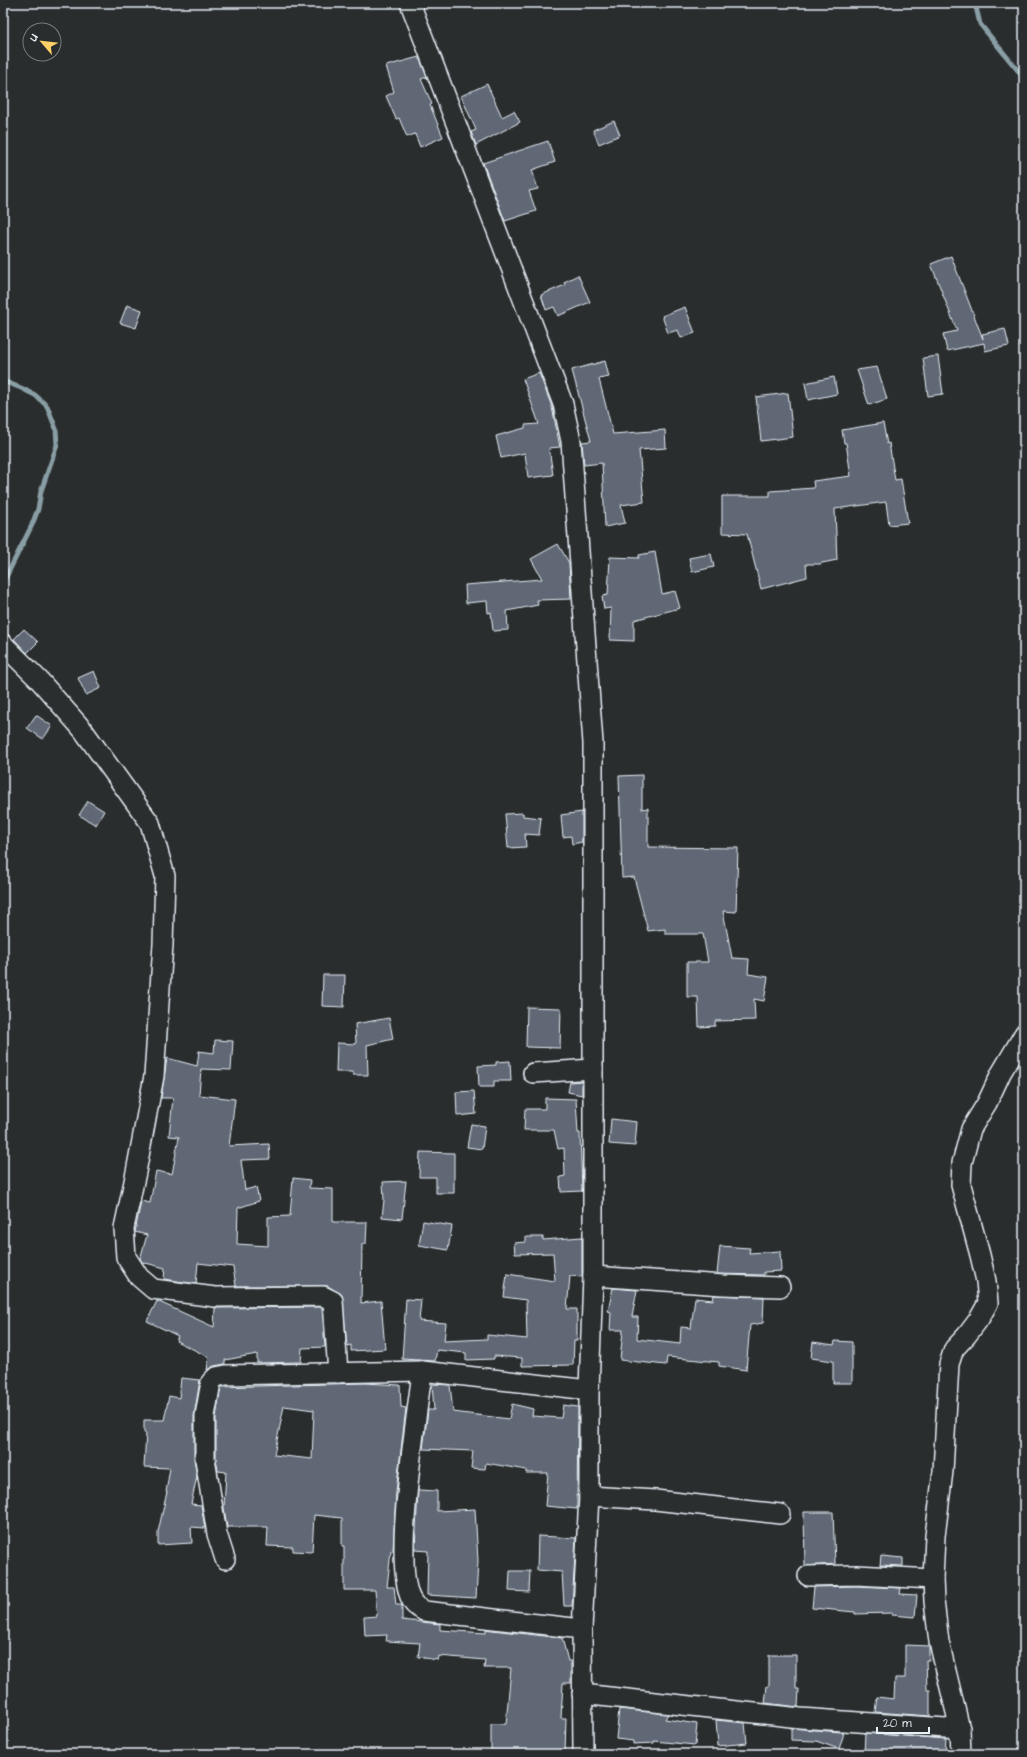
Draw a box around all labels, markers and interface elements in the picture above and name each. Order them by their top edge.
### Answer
north arrow [22,22,62,62]
text: U [25,31,42,45]
scale bar [877,1709,929,1735]
text: 20 m [883,1715,912,1732]

